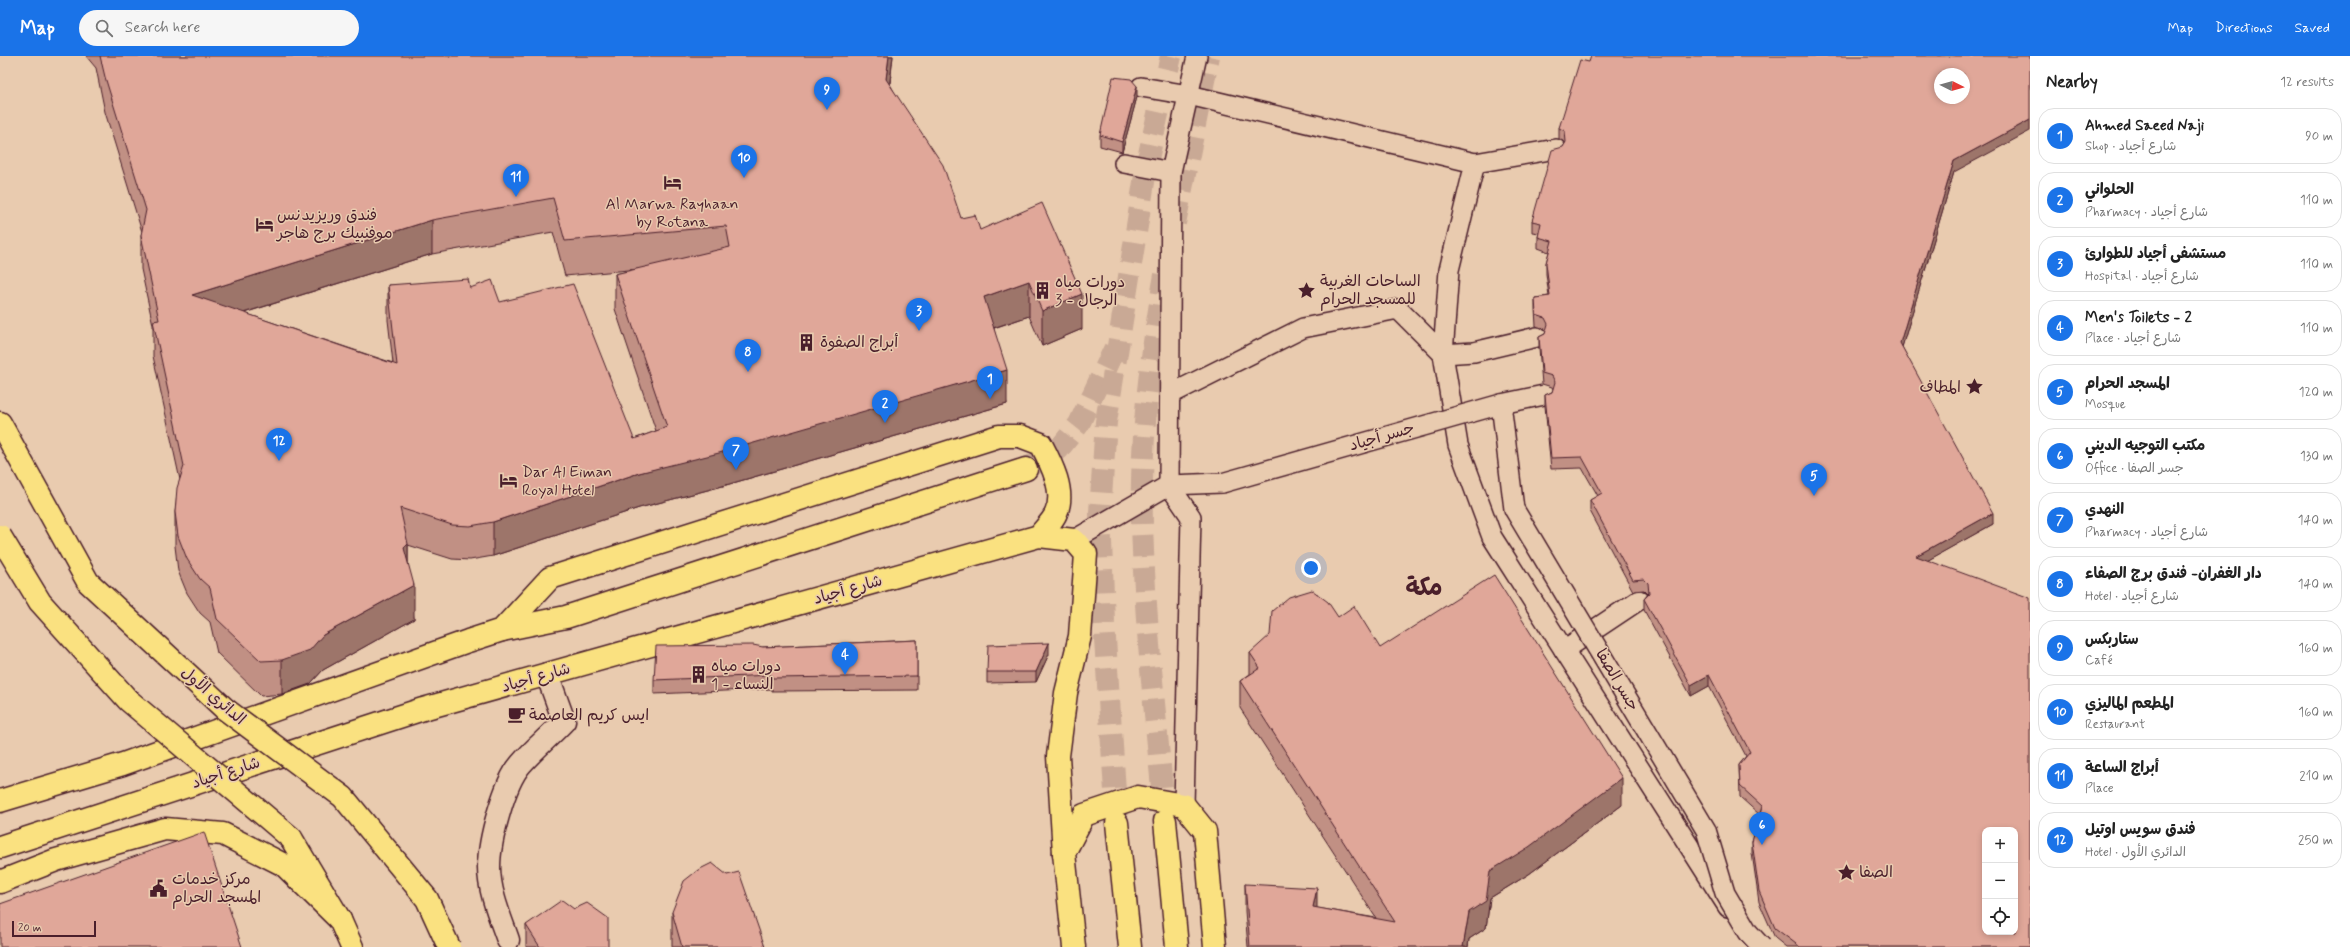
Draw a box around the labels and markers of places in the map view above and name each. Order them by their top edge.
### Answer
pin: 9 [814,77,840,110]
pin: 10 [731,145,757,178]
pin: 11 [503,164,529,197]
hotel icon: Al Marwa Rayhaan by Rotana [662,173,682,193]
place label: Al Marwa Rayhaan by Rotana [606,194,738,233]
place label: فندق وريزيدنس موفنبيك برج هاجر [275,205,393,244]
hotel icon: فندق وريزيدنس موفنبيك برج هاجر [254,214,274,234]
place label: الساحات الغربية للمسجد الحرام [1320,271,1421,311]
place label: دورات مياه الرجال - 3 [1055,272,1125,311]
place icon: الساحات الغربية للمسجد الحرام [1297,280,1317,300]
building icon: دورات مياه الرجال - 3 [1032,281,1052,301]
pin: 3 [906,298,932,331]
building icon: أبراج الصفوة [797,332,817,352]
place label: أبراج الصفوة [820,332,898,353]
pin: 8 [735,339,761,372]
pin: 1 [977,366,1003,399]
place label: المطاف [1919,377,1961,398]
place icon: المطاف [1964,377,1984,397]
pin: 2 [872,390,898,423]
pin: 12 [266,428,292,461]
pin: 7 [723,437,749,470]
place label: Dar Al Eiman Royal Hotel [522,462,612,501]
pin: 5 [1801,463,1827,496]
hotel icon: Dar Al Eiman Royal Hotel [499,471,519,491]
pin: 4 [832,642,858,675]
place label: دورات مياه النساء - 1 [711,656,781,695]
building icon: دورات مياه النساء - 1 [688,665,708,685]
cafe icon: ايس كريم العاصمة [506,705,526,725]
place label: ايس كريم العاصمة [529,705,649,727]
pin: 6 [1749,812,1775,845]
place icon: الصفا [1836,862,1856,882]
place label: الصفا [1859,862,1893,883]
place label: مركز خدمات المسجد الحرام [172,869,261,909]
public building icon: مركز خدمات المسجد الحرام [149,878,169,898]

